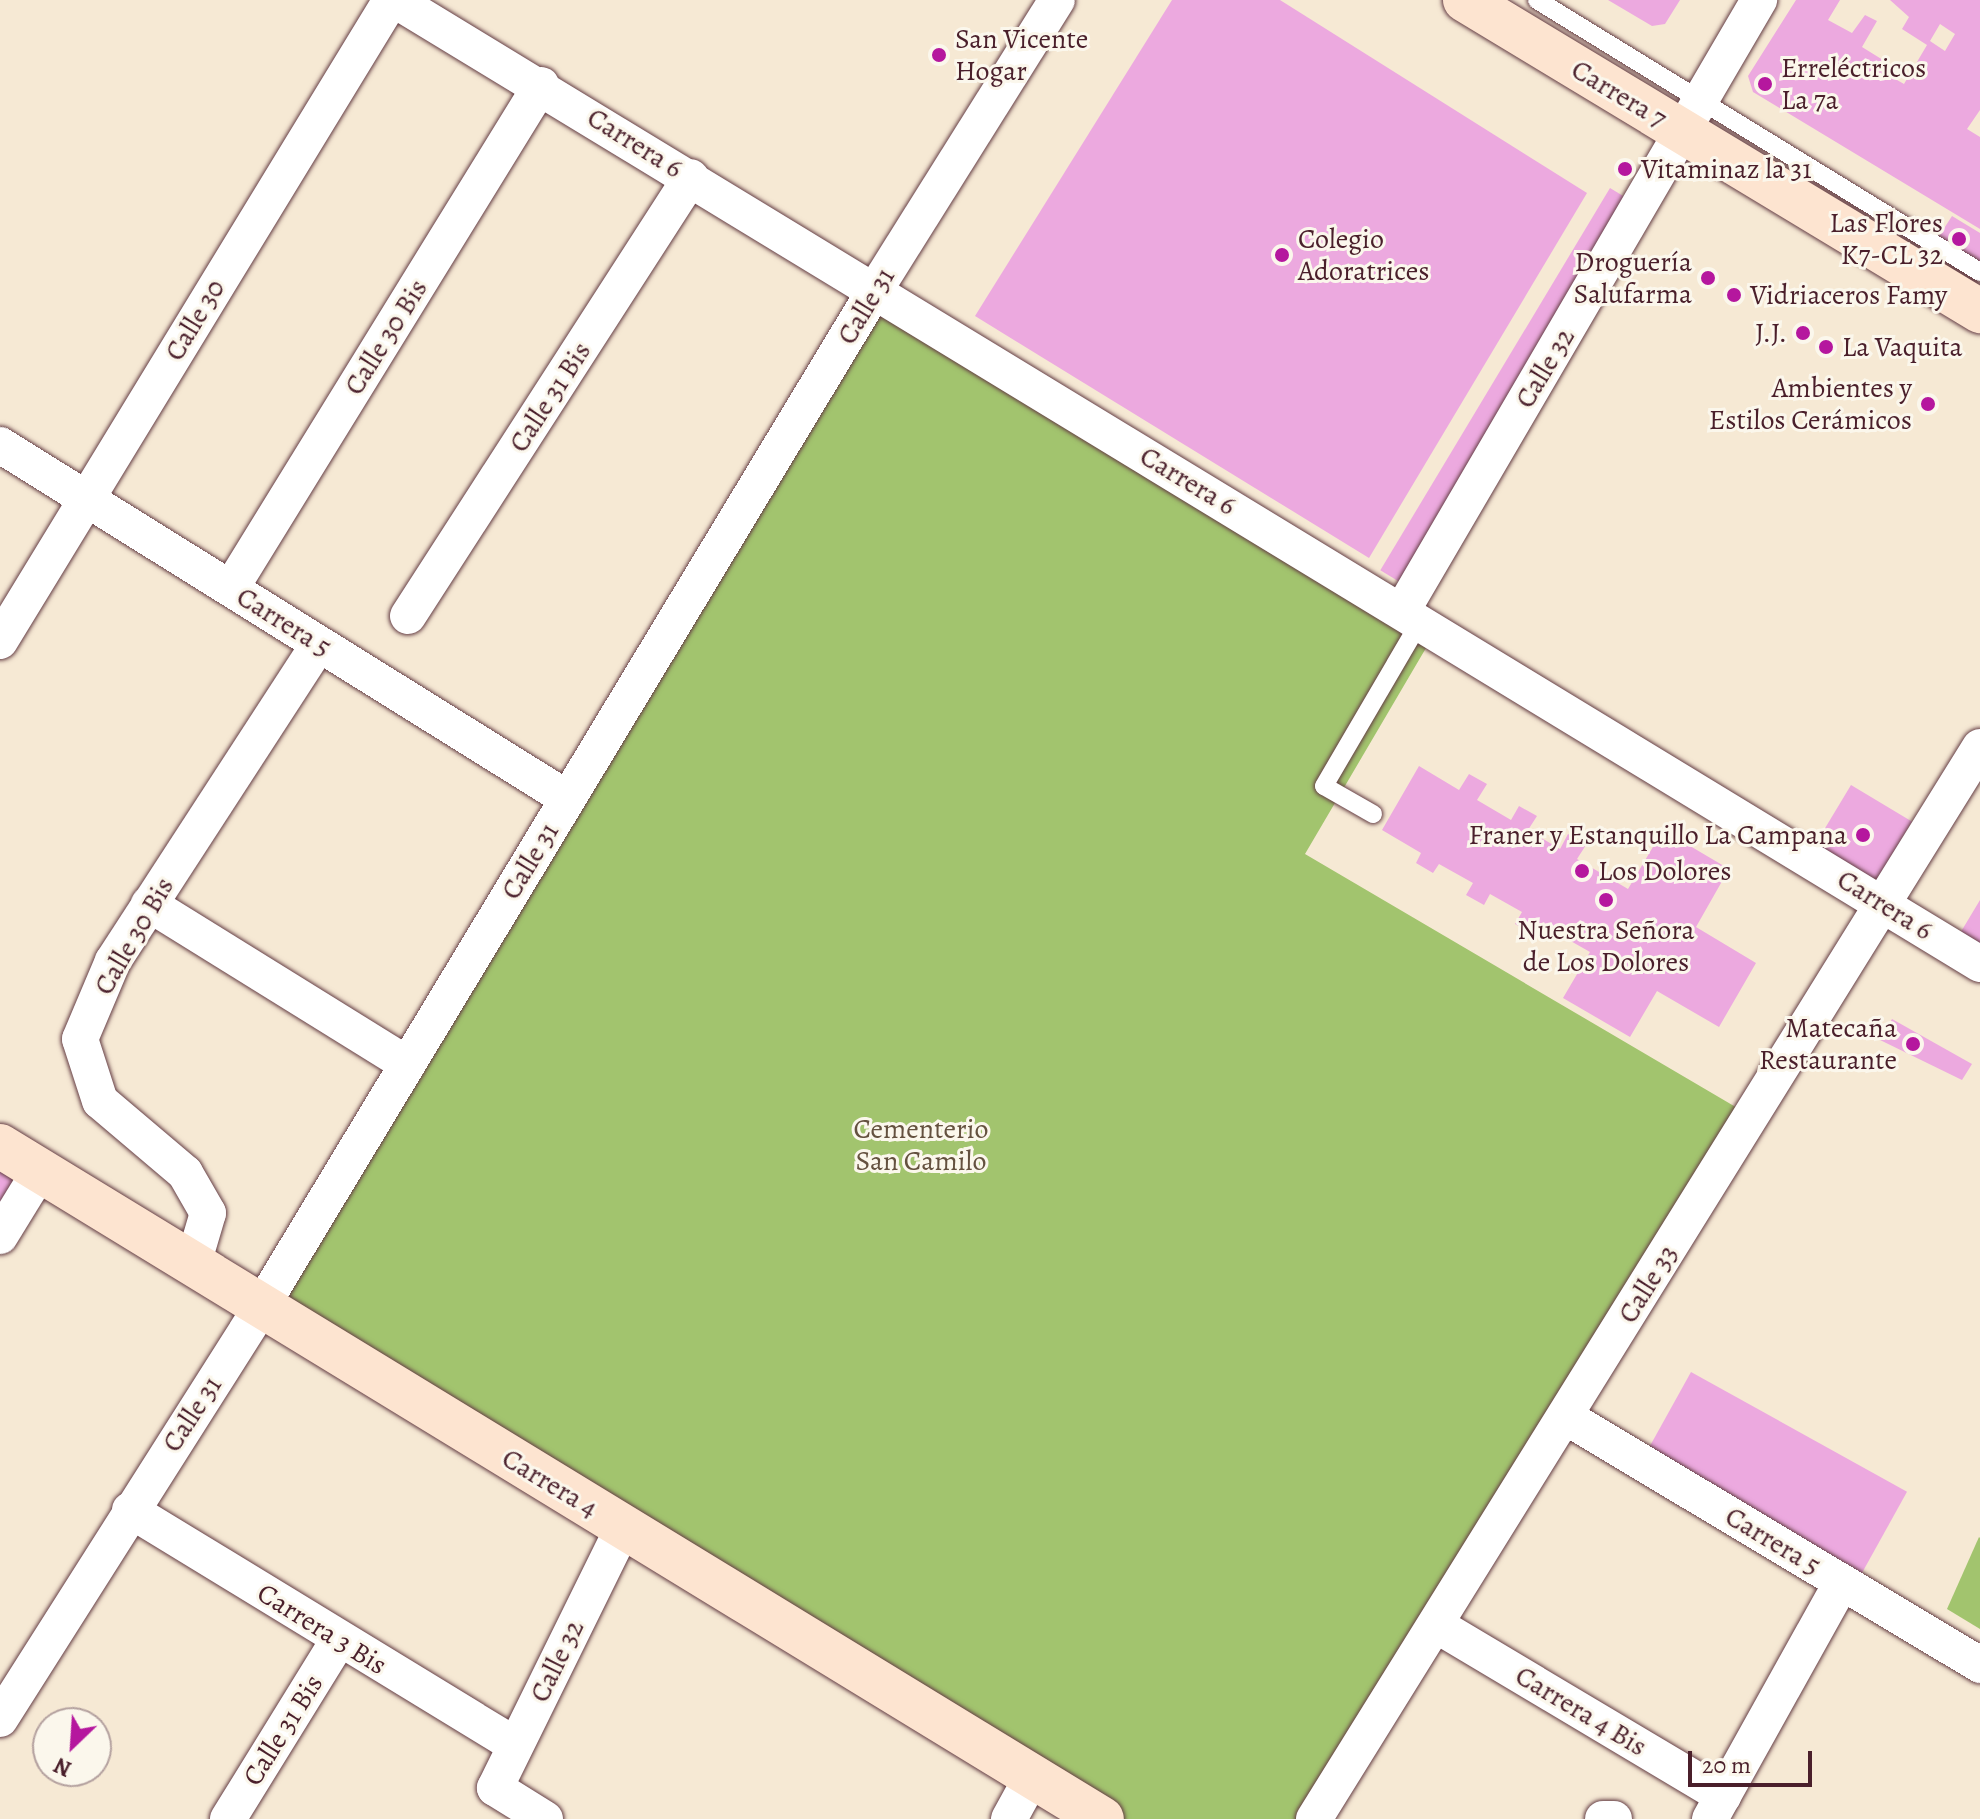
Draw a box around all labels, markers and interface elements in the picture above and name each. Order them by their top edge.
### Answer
place label: San Vicente Hogar [955,22,1088,88]
marker: San Vicente Hogar [930,46,948,64]
place label: Erreléctricos La 7a [1781,51,1926,117]
street label: Carrera 7 [1565,53,1673,135]
marker: Erreléctricos La 7a [1756,75,1774,93]
street label: Carrera 6 [581,101,689,185]
place label: Vitaminaz la 31 [1641,152,1812,186]
marker: Vitaminaz la 31 [1616,160,1634,178]
place label: Las Flores K7-CL 32 [1830,206,1943,272]
place label: Colegio Adoratrices [1298,222,1430,288]
marker: Las Flores K7-CL 32 [1950,230,1968,248]
place label: Droguería Salufarma [1574,245,1692,311]
marker: Colegio Adoratrices [1273,246,1291,264]
street label: Calle 31 [830,262,902,350]
marker: Droguería Salufarma [1699,269,1717,287]
street label: Calle 30 [158,273,232,367]
street label: Calle 30 Bis [337,273,435,401]
place label: Vidriaceros Famy [1750,278,1947,312]
marker: Vidriaceros Famy [1725,286,1743,304]
place label: J.J. [1755,316,1787,350]
street label: Calle 32 [1508,322,1582,414]
marker: J.J. [1794,324,1812,342]
place label: La Vaquita [1842,330,1962,364]
street label: Calle 31 Bis [502,336,598,458]
marker: La Vaquita [1817,338,1835,356]
place label: Ambientes y Estilos Cerámicos [1709,371,1912,437]
marker: Ambientes y Estilos Cerámicos [1919,395,1937,413]
street label: Carrera 6 [1134,439,1242,523]
street label: Carrera 5 [230,580,338,664]
street label: Calle 31 [494,817,566,905]
place label: Franer y Estanquillo La Campana [1469,818,1847,852]
marker: Franer y Estanquillo La Campana [1854,826,1872,844]
place label: Los Dolores [1598,854,1732,888]
marker: Los Dolores [1573,862,1591,880]
street label: Carrera 6 [1831,863,1939,947]
street label: Calle 30 Bis [87,871,181,1001]
marker: Nuestra Señora de Los Dolores [1597,891,1615,909]
place label: Nuestra Señora de Los Dolores [1517,913,1695,979]
place label: Matecaña Restaurante [1759,1011,1897,1077]
marker: Matecaña Restaurante [1904,1035,1922,1053]
park label: Cementerio San Camilo [853,1112,989,1178]
street label: Calle 33 [1611,1239,1685,1329]
street label: Calle 31 [155,1370,229,1458]
street label: Carrera 4 [496,1441,604,1525]
street label: Carrera 5 [1719,1499,1827,1583]
street label: Carrera 3 Bis [251,1576,393,1682]
street label: Calle 32 [523,1614,591,1708]
street label: Carrera 4 Bis [1509,1659,1653,1763]
street label: Calle 31 Bis [236,1668,330,1792]
north arrow [32,1707,112,1787]
scale bar [1692,1735,1816,1785]
text: 20 m [1702,1749,1751,1781]
text: N [49,1750,76,1784]

